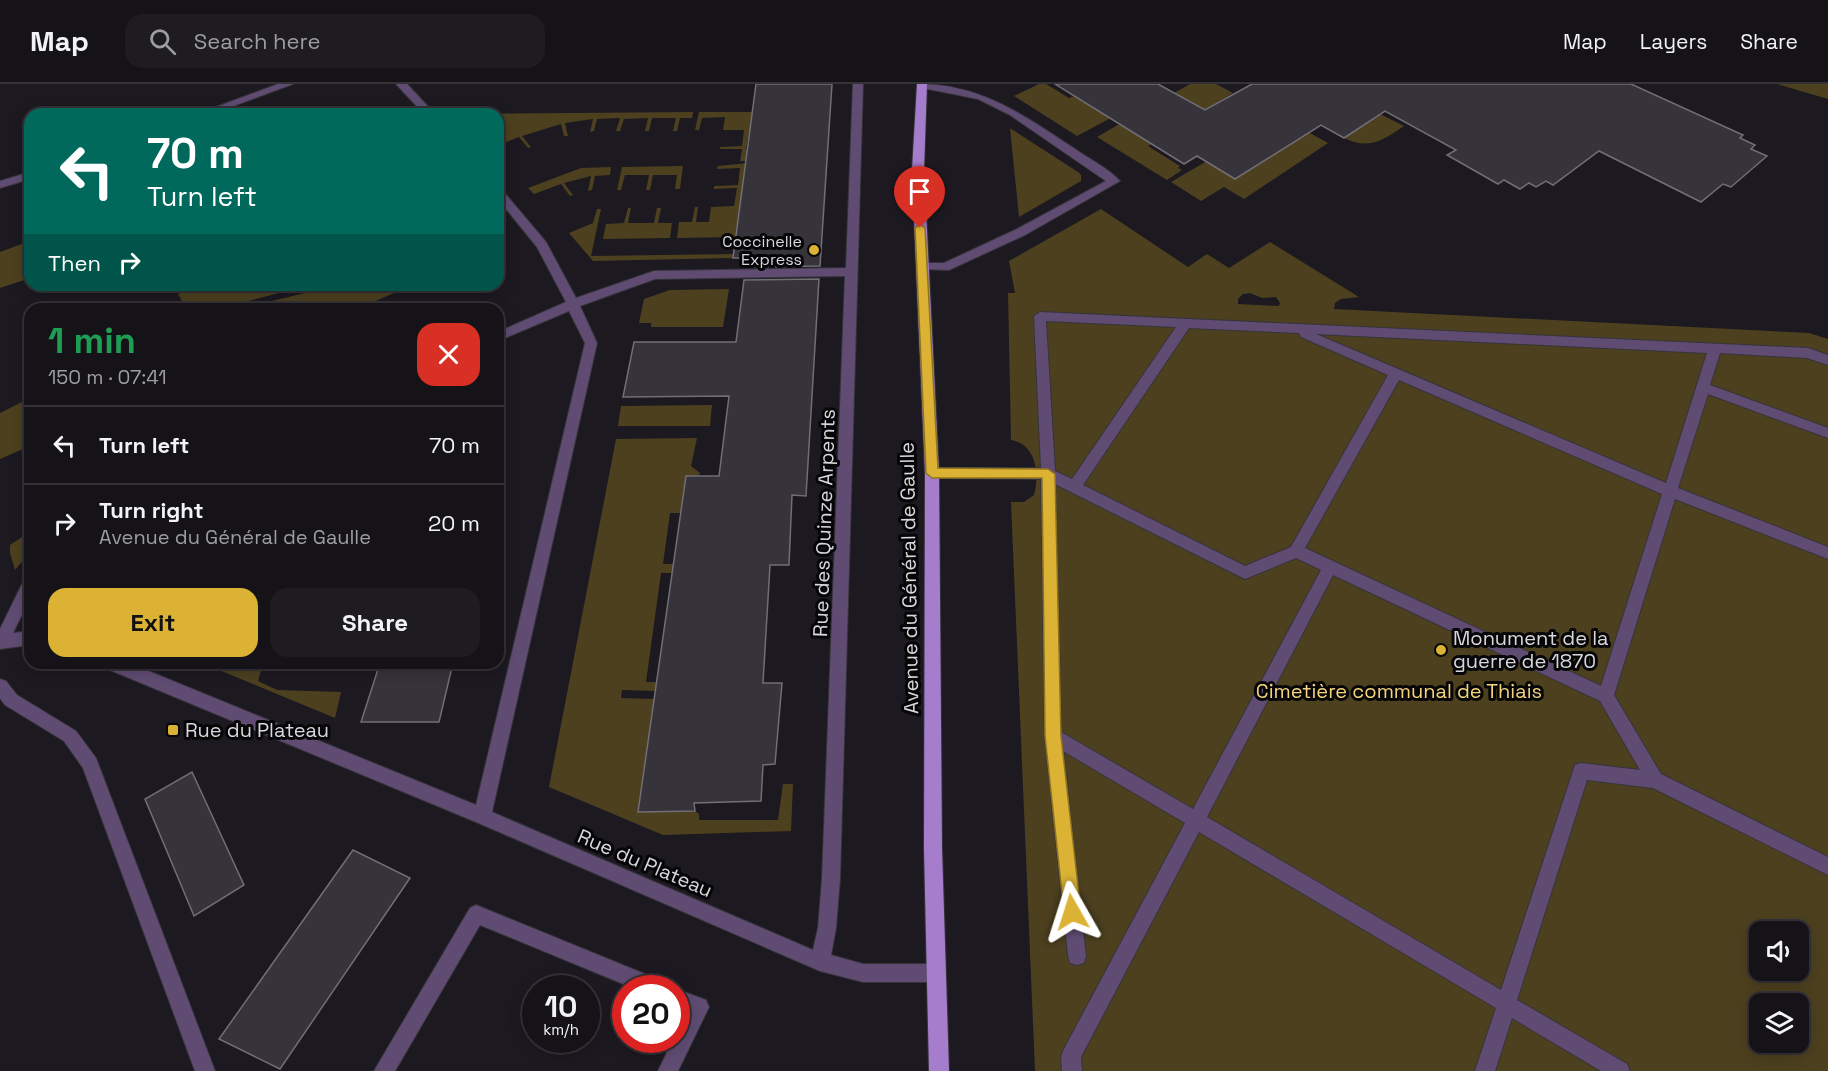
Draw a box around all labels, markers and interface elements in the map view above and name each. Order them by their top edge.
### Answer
search box [125,14,545,68]
text: Map [30,23,89,59]
icon: search [146,25,179,58]
text: Search here [194,27,321,55]
text: Map [1563,28,1607,55]
text: Layers [1640,28,1707,55]
text: Share [1740,28,1798,55]
text: 70 m [147,127,244,180]
icon: left [48,132,126,210]
pin [894,166,945,228]
icon: arrive [903,175,936,208]
text: Turn left [147,179,257,214]
place label: Coccinelle Express [722,231,802,270]
marker: Coccinelle Express [807,243,821,257]
icon: right [113,246,146,279]
text: Then [48,249,101,277]
text: 1 min [48,318,136,364]
button: close [417,323,480,386]
text: 150 m · 07:41 [48,364,167,390]
street label: Rue des Quinze Arpents [807,408,841,638]
icon: left [48,429,81,462]
text: Turn left [99,431,189,459]
text: 70 m [429,431,480,459]
street label: Avenue du Général de Gaulle [894,442,924,714]
text: Turn right [99,496,204,524]
icon: right [48,507,81,540]
text: 20 m [428,509,480,537]
text: Avenue du Général de Gaulle [99,524,371,550]
button: Exit [48,588,258,657]
button: Share [270,588,480,657]
place label: Monument de la guerre de 1870 [1453,625,1609,674]
marker: Monument de la guerre de 1870 [1434,643,1448,657]
park label: Cimetière communal de Thiais [1256,678,1542,704]
place label: Rue du Plateau [185,717,329,743]
marker: Rue du Plateau [166,723,180,737]
street label: Rue du Plateau [574,823,716,903]
position arrow [1040,880,1104,944]
map controls [1749,921,1809,1053]
button: sound [1749,921,1809,981]
speed limit sign: 20 [612,975,690,1053]
text: 10 [545,987,578,1026]
button: layers [1749,993,1809,1053]
text: km/h [543,1020,579,1039]

